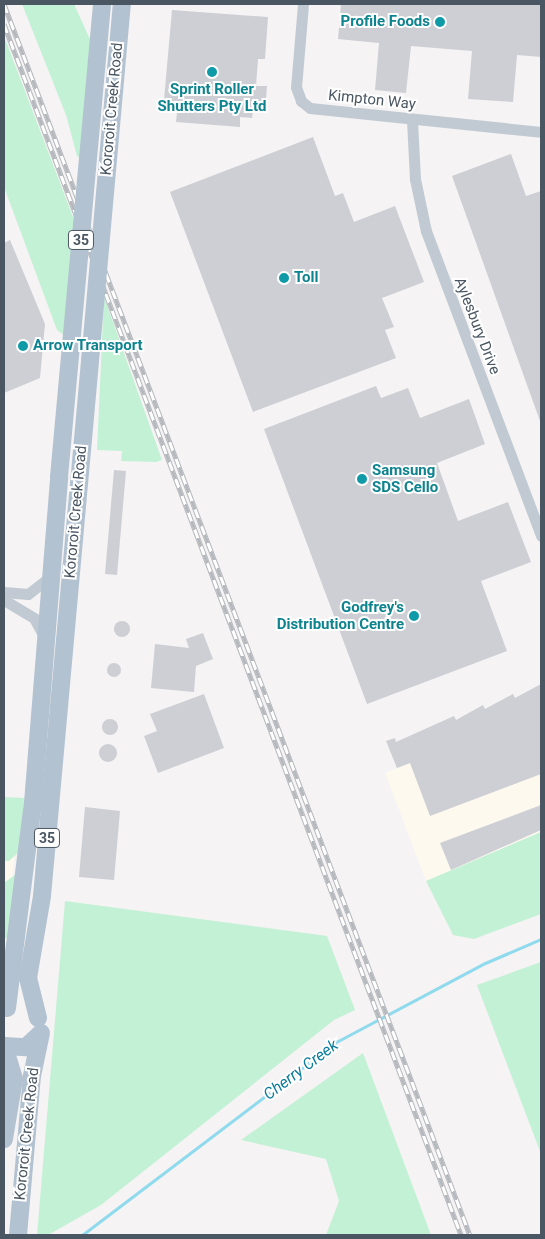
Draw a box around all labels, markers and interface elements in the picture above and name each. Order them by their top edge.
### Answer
place label: Profile Foods [340,13,430,31]
marker: Profile Foods [434,16,446,28]
street label: Kororoit Creek Road [97,42,127,176]
marker: Sprint Roller Shutters Pty Ltd [206,66,218,78]
place label: Sprint Roller Shutters Pty Ltd [158,80,266,115]
street label: Kimpton Way [327,86,417,114]
road number: 35 [67,228,95,252]
place label: Toll [294,269,318,287]
marker: Toll [278,272,290,284]
street label: Aylesbury Drive [450,275,504,377]
place label: Arrow Transport [33,337,143,355]
marker: Arrow Transport [17,340,29,352]
street label: Kororoit Creek Road [61,445,91,579]
place label: Samsung SDS Cello [372,461,438,496]
marker: Samsung SDS Cello [356,473,368,485]
place label: Godfrey's Distribution Centre [277,598,404,633]
marker: Godfrey's Distribution Centre [408,610,420,622]
road number: 35 [33,826,61,850]
water label: Cherry Creek [260,1036,342,1104]
street label: Kororoit Creek Road [11,1067,43,1201]

